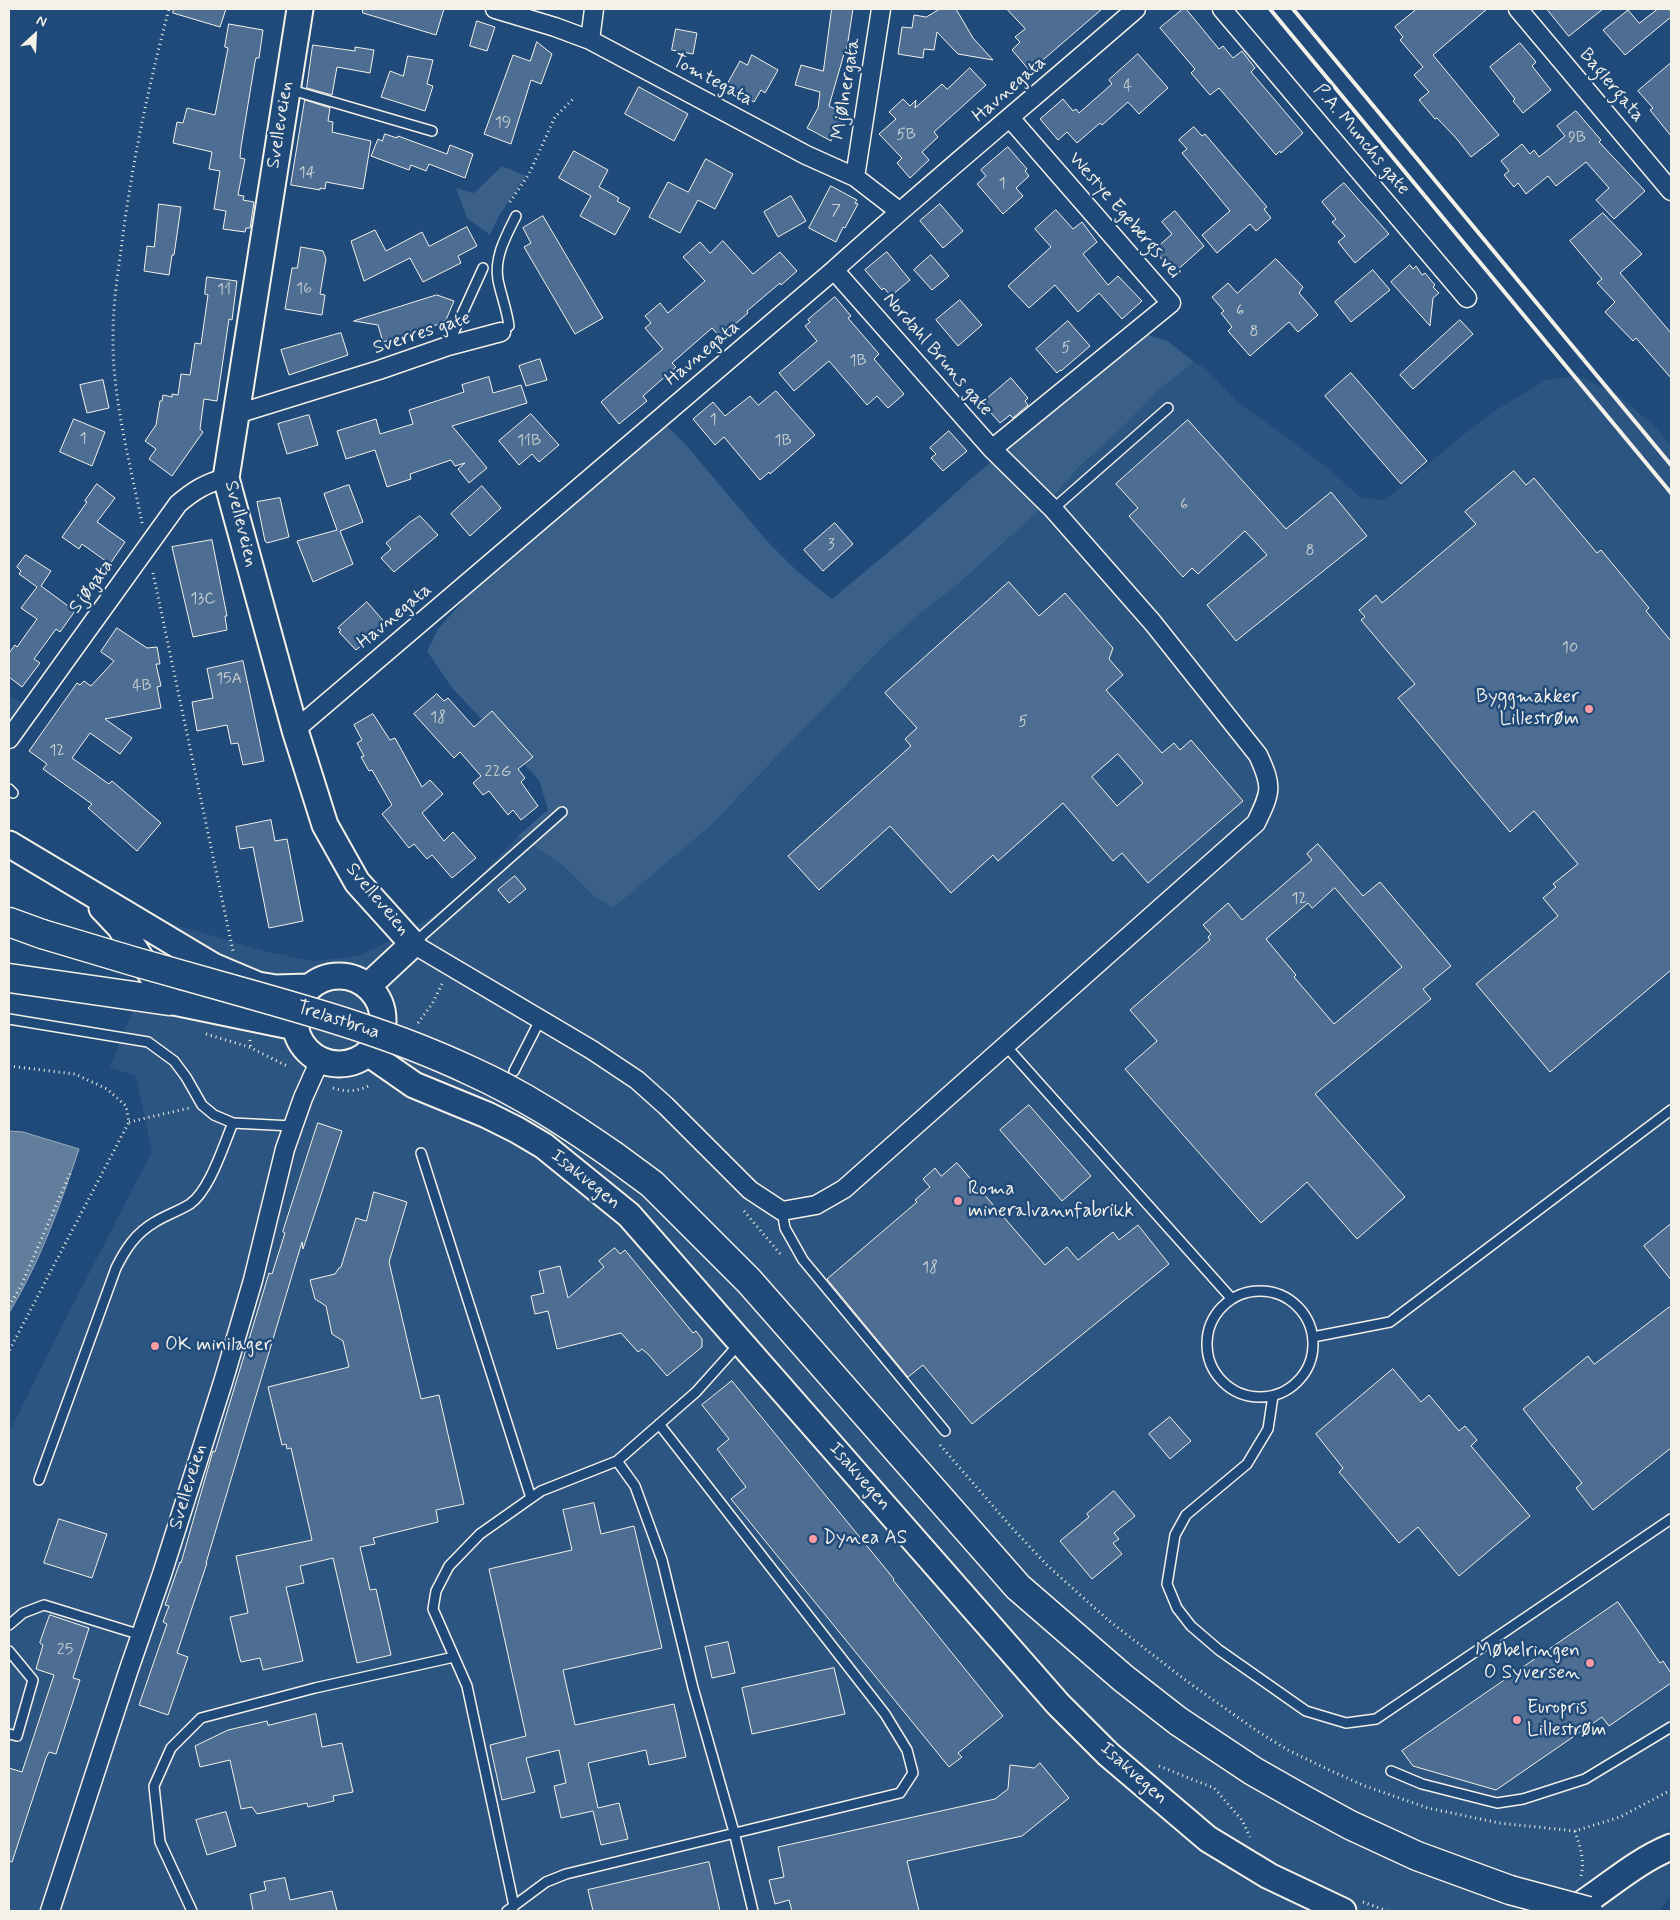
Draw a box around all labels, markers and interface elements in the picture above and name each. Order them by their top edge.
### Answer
north arrow [10,10,60,60]
text: N [33,11,49,32]
street label: Mjølnergata [828,36,866,142]
street label: Baglergata [1573,44,1649,128]
street label: Tomtegata [668,50,756,112]
street label: Havnegata [968,52,1052,128]
house number: 4 [1123,77,1133,97]
street label: Svelleveien [263,80,299,170]
street label: P.A. Munchs gate [1308,80,1414,200]
house number: 19 [495,114,511,134]
house number: 5B [896,126,916,146]
house number: 9B [1568,129,1586,149]
street label: Westye Egebergs vei [1063,148,1185,284]
house number: 14 [299,164,315,184]
house number: 1 [998,175,1006,195]
house number: 7 [831,202,841,222]
house number: 16 [296,280,312,300]
house number: 11 [217,281,231,301]
street label: Nordahl Bruns gate [877,289,997,421]
house number: 6 [1236,302,1244,322]
street label: Sverres gate [370,308,474,360]
street label: Havnegata [661,316,745,392]
house number: 8 [1249,323,1259,343]
house number: 5 [1061,339,1071,359]
house number: 1B [849,352,867,372]
house number: 1 [709,411,717,431]
house number: 1 [79,430,87,450]
house number: 11B [517,432,541,452]
house number: 1B [774,432,792,452]
street label: Svelleveien [218,479,262,569]
house number: 6 [1180,496,1188,516]
house number: 3 [827,536,835,556]
house number: 8 [1305,542,1315,562]
street label: Sjøgata [65,555,119,619]
street label: Havnegata [353,579,437,655]
house number: 13C [190,590,216,610]
house number: 10 [1562,639,1578,659]
house number: 15A [216,670,242,690]
house number: 4B [132,677,152,697]
place label: Byggmakker Lillestrøm [1476,687,1579,731]
marker: Byggmakker Lillestrøm [1583,703,1595,715]
house number: 18 [430,709,446,729]
house number: 5 [1018,713,1028,733]
house number: 12 [49,742,65,762]
house number: 22G [485,763,511,783]
street label: Svelleveien [340,859,414,941]
house number: 12 [1291,890,1307,910]
street label: Trelastbrua [294,997,382,1045]
street label: Isakvegen [546,1145,624,1215]
place label: Roma mineralvannfabrikk [968,1179,1134,1223]
marker: Roma mineralvannfabrikk [952,1195,964,1207]
house number: 18 [922,1259,938,1279]
place label: OK minilager [165,1335,272,1357]
marker: OK minilager [149,1340,161,1352]
street label: Isakvegen [823,1438,895,1516]
street label: Svelleveien [165,1442,213,1532]
place label: Dynea AS [823,1528,907,1550]
marker: Dynea AS [807,1533,819,1545]
house number: 25 [57,1641,73,1661]
place label: Møbelringen O Syversen [1476,1641,1580,1685]
marker: Møbelringen O Syversen [1584,1657,1596,1669]
place label: Europris Lillestrøm [1527,1698,1606,1742]
marker: Europris Lillestrøm [1511,1714,1523,1726]
street label: Isakvegen [1094,1738,1172,1810]

